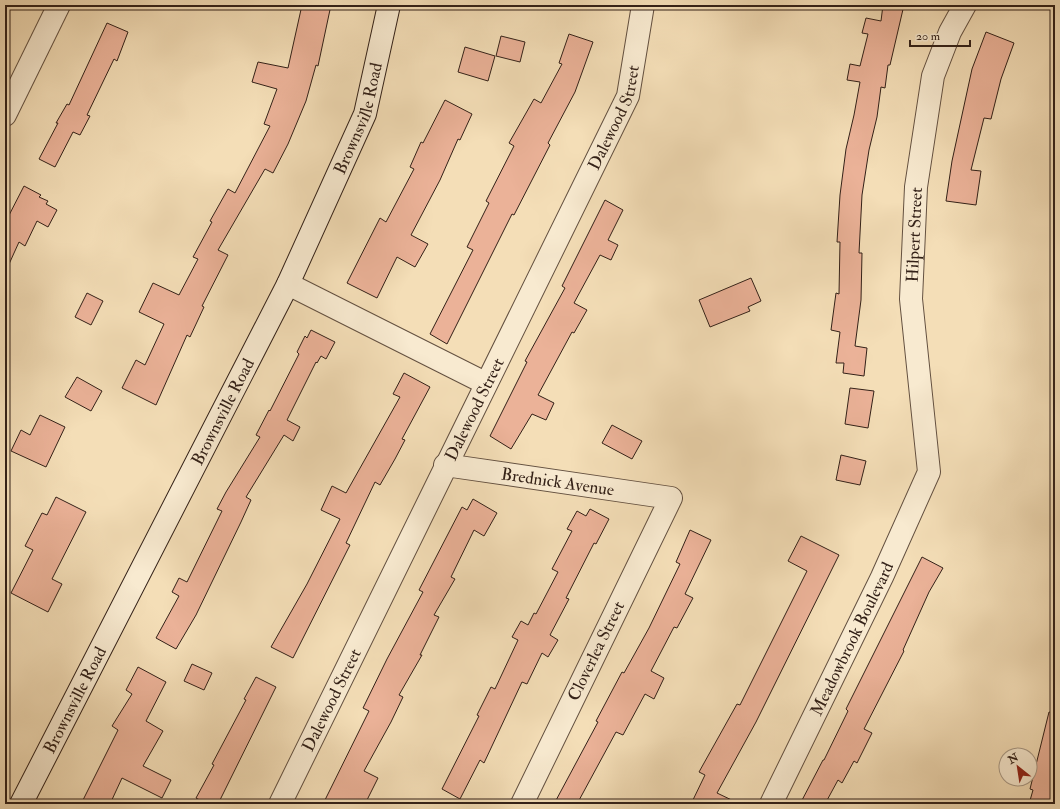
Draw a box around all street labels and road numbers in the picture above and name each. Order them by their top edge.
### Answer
street label: Brownsville Road [329,60,387,177]
street label: Dalewood Street [583,63,643,173]
street label: Hilpert Street [901,186,926,283]
street label: Brownsville Road [186,354,259,469]
street label: Dalewood Street [440,354,508,464]
street label: Brednick Avenue [500,463,616,500]
street label: Meadowbrook Boulevard [805,558,898,719]
street label: Cloverlea Street [563,597,629,704]
street label: Brownsville Road [38,642,111,757]
street label: Dalewood Street [297,645,366,755]

